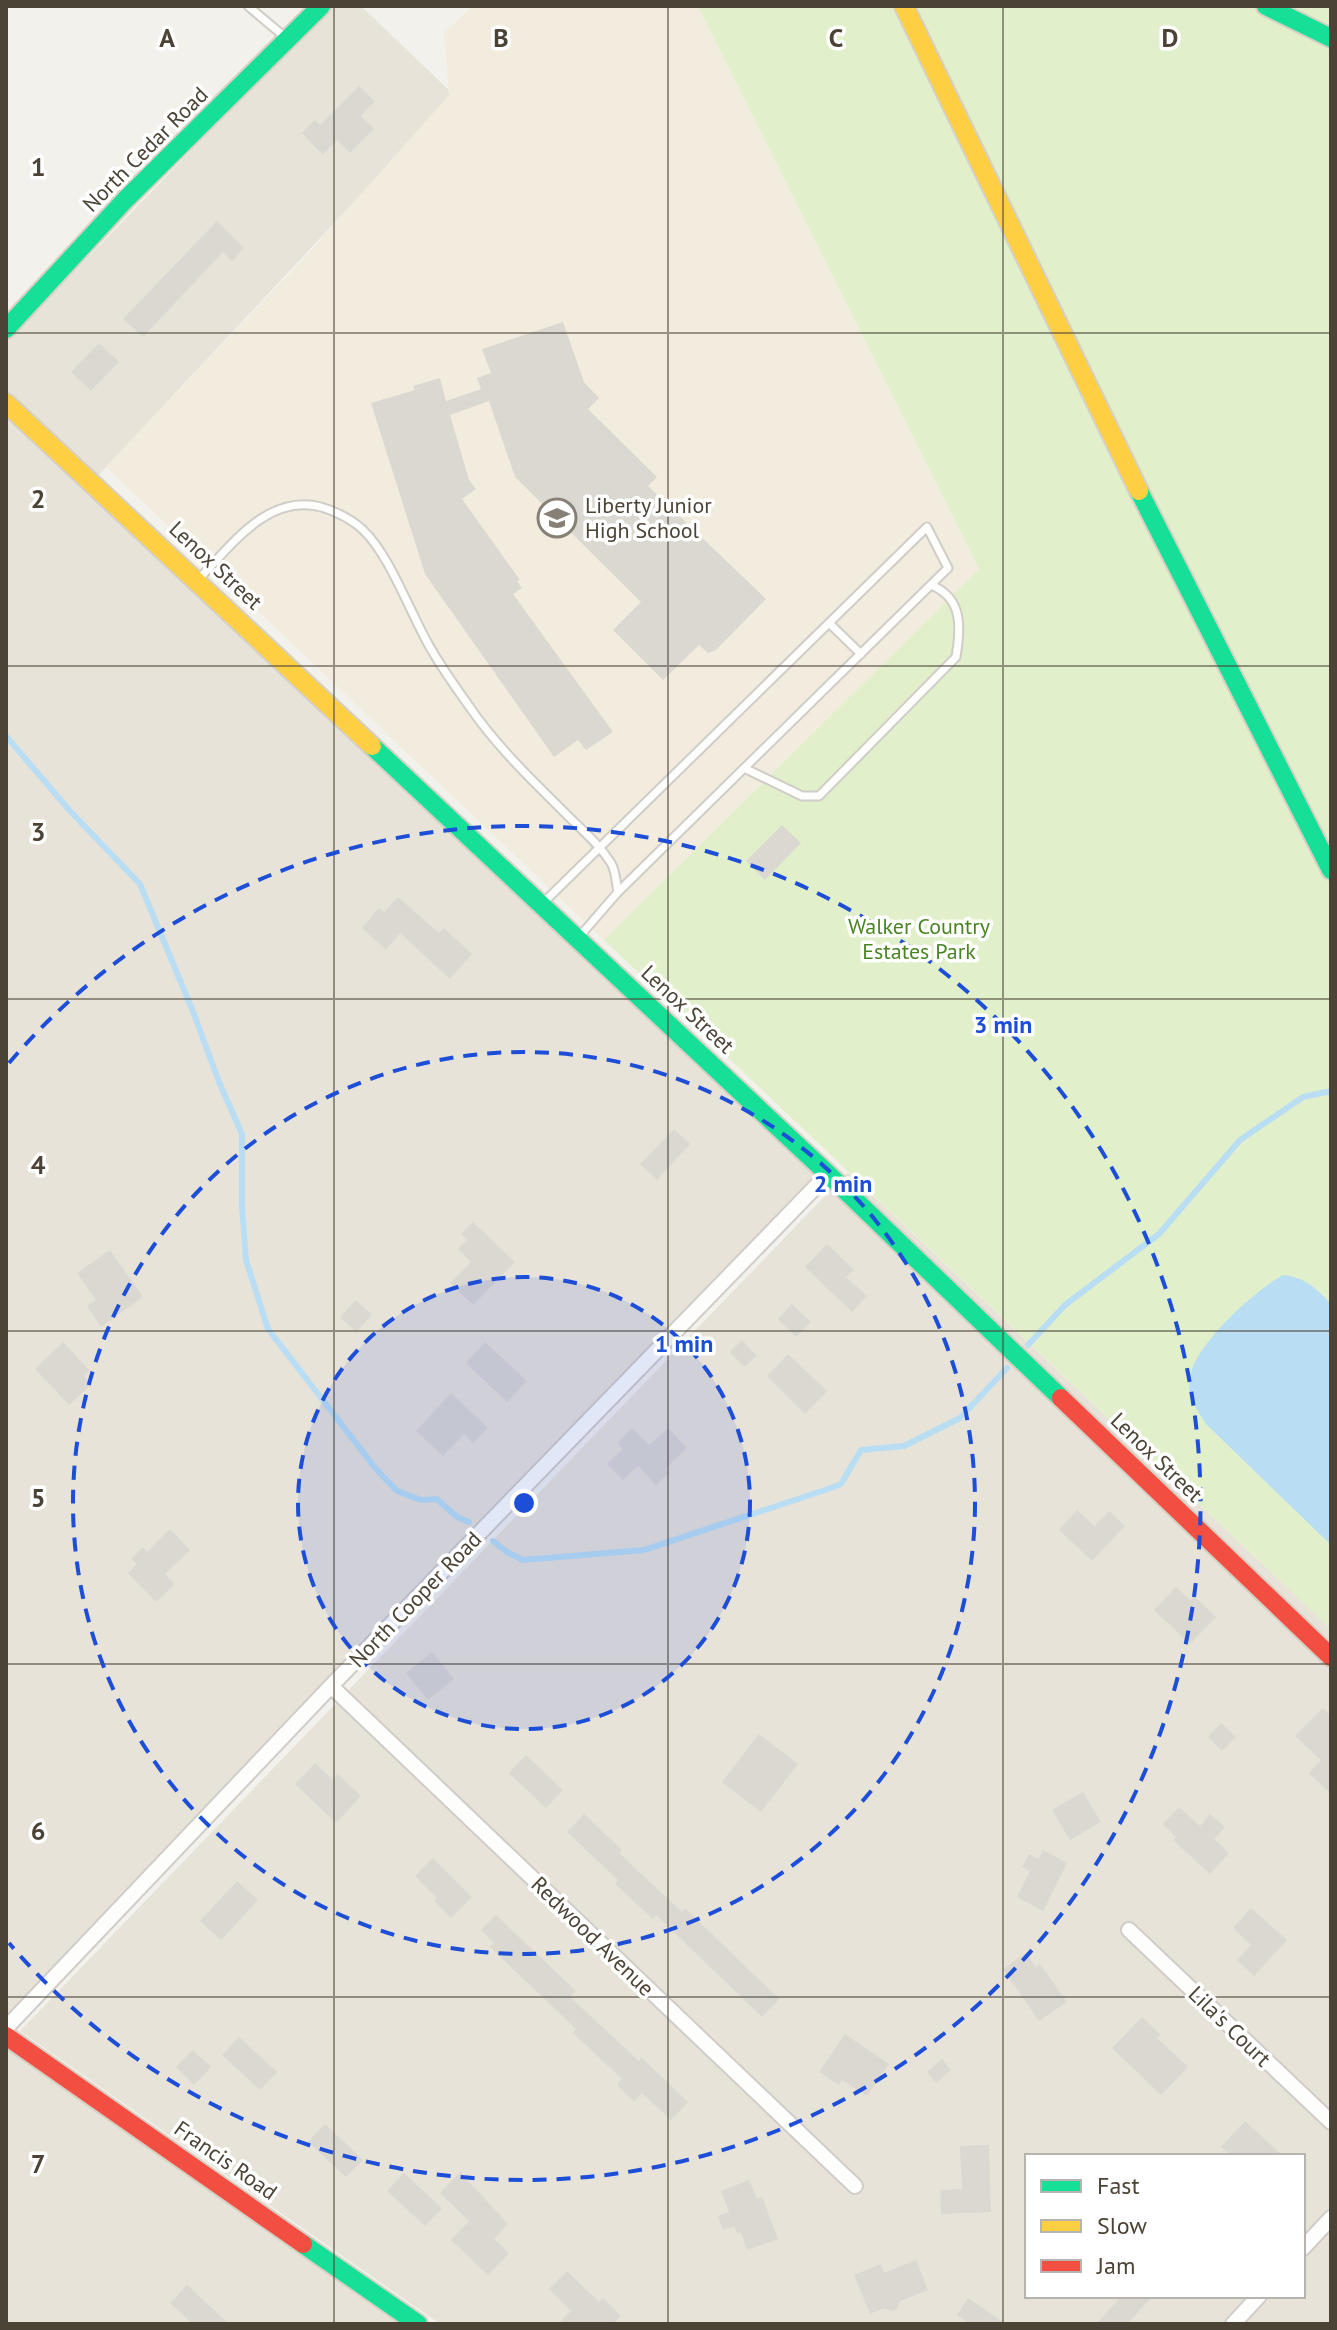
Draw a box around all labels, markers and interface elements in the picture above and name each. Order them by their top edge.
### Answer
text: A [159,21,175,54]
text: B [493,21,509,54]
text: C [829,21,843,54]
text: D [1162,21,1178,54]
street label: North Cedar Road [76,80,214,218]
text: 1 [31,150,45,183]
text: 2 [31,482,45,515]
place label: Liberty Junior High School [585,491,712,544]
school or university icon: Liberty Junior High School [536,497,578,539]
street label: Lenox Street [164,515,269,616]
text: 3 [31,815,45,848]
park label: Walker Country Estates Park [848,912,991,965]
street label: Lenox Street [636,959,741,1060]
text: 3 min [974,1009,1032,1040]
text: 4 [31,1148,46,1181]
text: 2 min [814,1168,872,1199]
text: 1 min [655,1328,713,1359]
street label: Lenox Street [1105,1406,1209,1508]
text: 5 [31,1481,45,1514]
centre of rings [510,1489,538,1517]
street label: North Cooper Road [343,1525,487,1673]
text: 6 [31,1814,45,1847]
street label: Redwood Avenue [526,1870,660,2002]
street label: Lila's Court [1183,1980,1278,2073]
street label: Francis Road [169,2114,283,2206]
text: 7 [31,2147,45,2180]
legend [1025,2154,1305,2298]
text: Fast [1097,2170,1140,2201]
text: Slow [1097,2210,1147,2241]
text: Jam [1096,2250,1135,2281]

